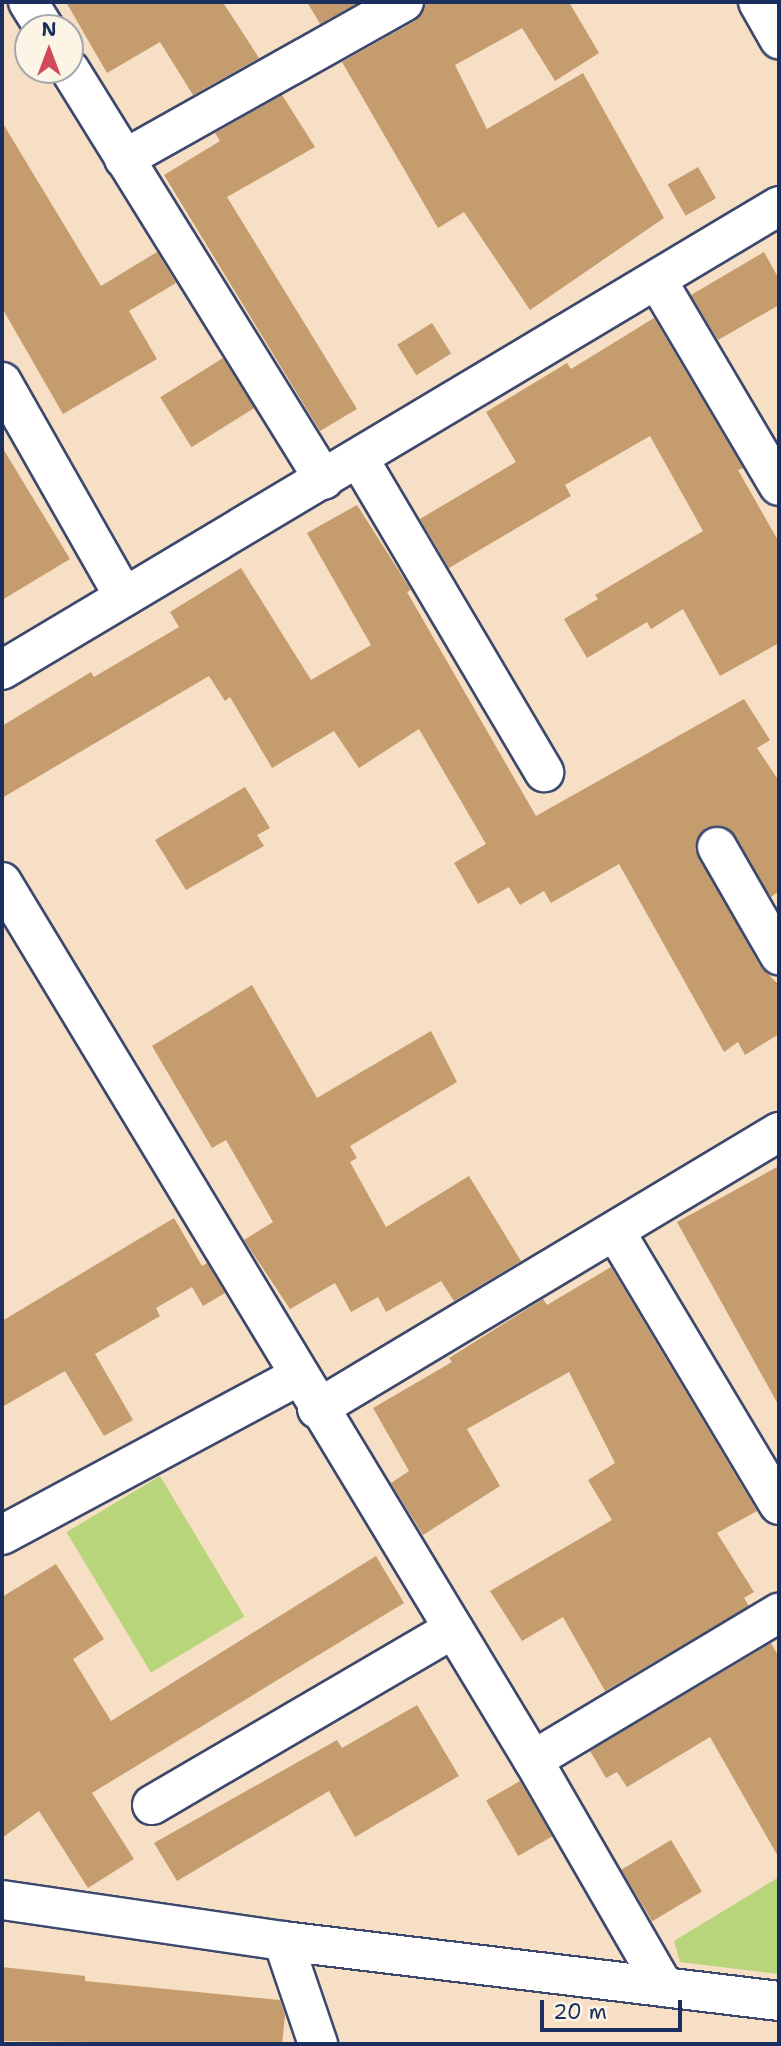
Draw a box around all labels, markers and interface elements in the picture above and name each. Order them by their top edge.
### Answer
north arrow [14,14,84,84]
text: N [41,17,57,42]
scale bar [543,1986,685,2030]
text: 20 m [553,1998,607,2026]

